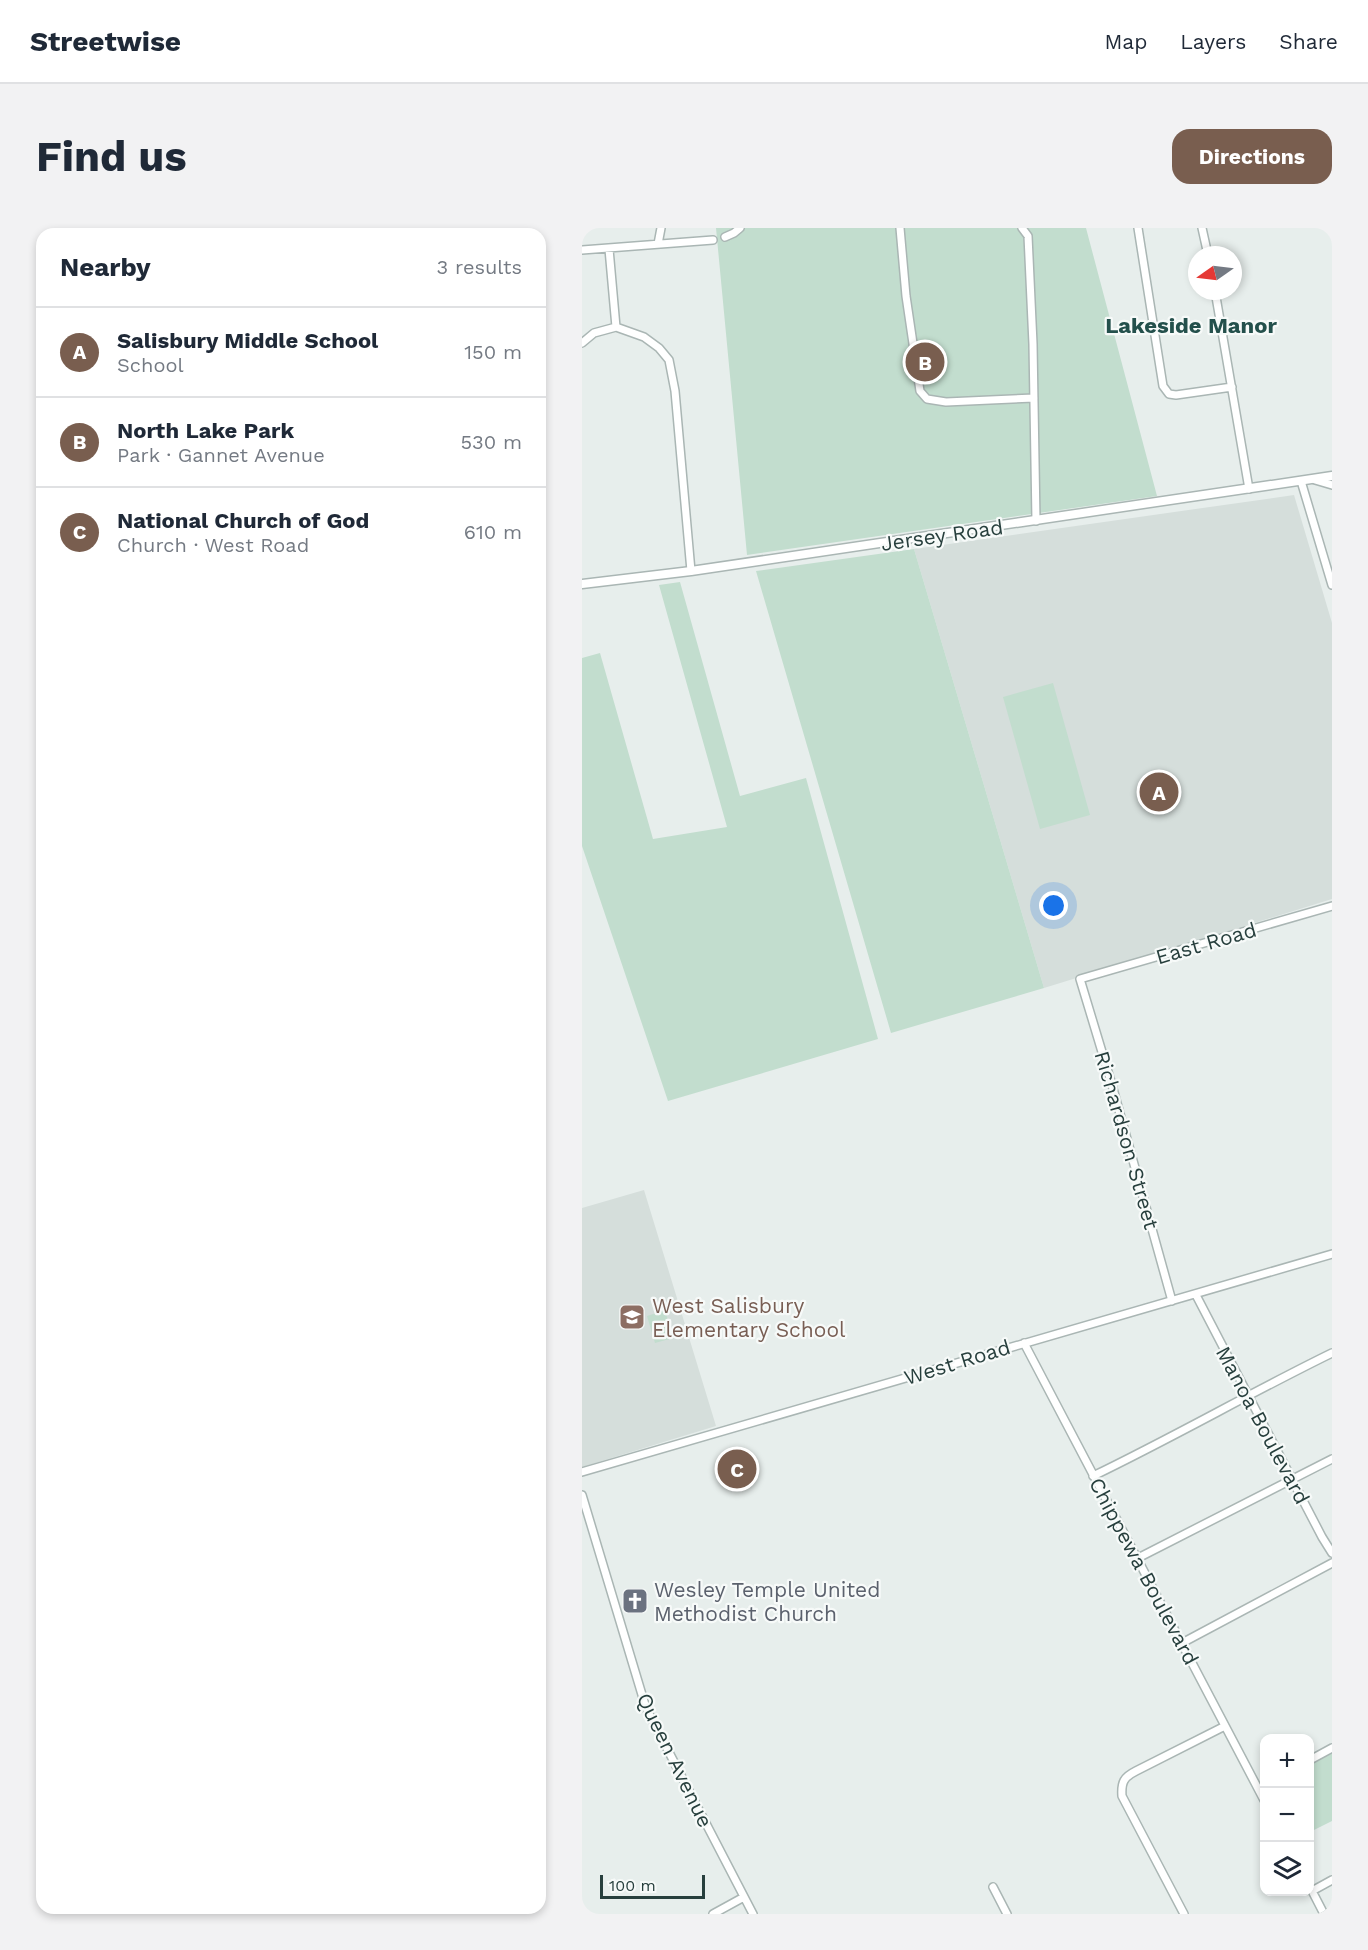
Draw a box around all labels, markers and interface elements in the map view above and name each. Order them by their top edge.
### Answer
text: Streetwise [30,25,181,58]
text: Map [1104,29,1147,54]
text: Layers [1180,29,1246,54]
text: Share [1279,29,1338,54]
button: Directions [1172,129,1332,184]
text: Find us [36,132,187,181]
north arrow [1188,246,1242,300]
text: Nearby [60,252,151,282]
text: 3 results [437,255,522,279]
district label: Lakeside Manor [1105,313,1277,338]
text: Salisbury Middle School [117,328,378,353]
text: A [73,340,86,364]
text: 150 m [464,340,522,364]
pin: B [906,340,944,384]
text: School [117,353,184,377]
text: North Lake Park [117,418,294,443]
text: B [73,430,86,454]
text: 530 m [460,430,522,454]
text: Park · Gannet Avenue [117,443,325,467]
text: National Church of God [117,508,369,533]
street label: Jersey Road [879,514,1005,556]
text: C [73,520,86,544]
text: 610 m [464,520,522,544]
text: Church · West Road [117,533,309,557]
pin: A [1140,770,1178,814]
your location [1039,891,1068,920]
street label: East Road [1153,917,1259,969]
street label: Richardson Street [1090,1048,1165,1232]
place label: West Salisbury Elementary School [652,1293,846,1342]
school or university icon: West Salisbury Elementary School [617,1302,647,1332]
street label: West Road [901,1334,1013,1390]
street label: Manoa Boulevard [1211,1342,1315,1508]
pin: C [718,1446,756,1492]
street label: Chippewa Boulevard [1084,1473,1204,1669]
place label: Wesley Temple United Methodist Church [654,1577,880,1626]
church icon: Wesley Temple United Methodist Church [620,1586,650,1616]
street label: Queen Avenue [632,1689,718,1831]
map controls [1260,1734,1314,1896]
button: + [1260,1734,1314,1788]
button: − [1260,1788,1314,1842]
button: layers [1260,1842,1314,1896]
scale bar [600,1872,705,1900]
text: 100 m [609,1876,656,1895]

